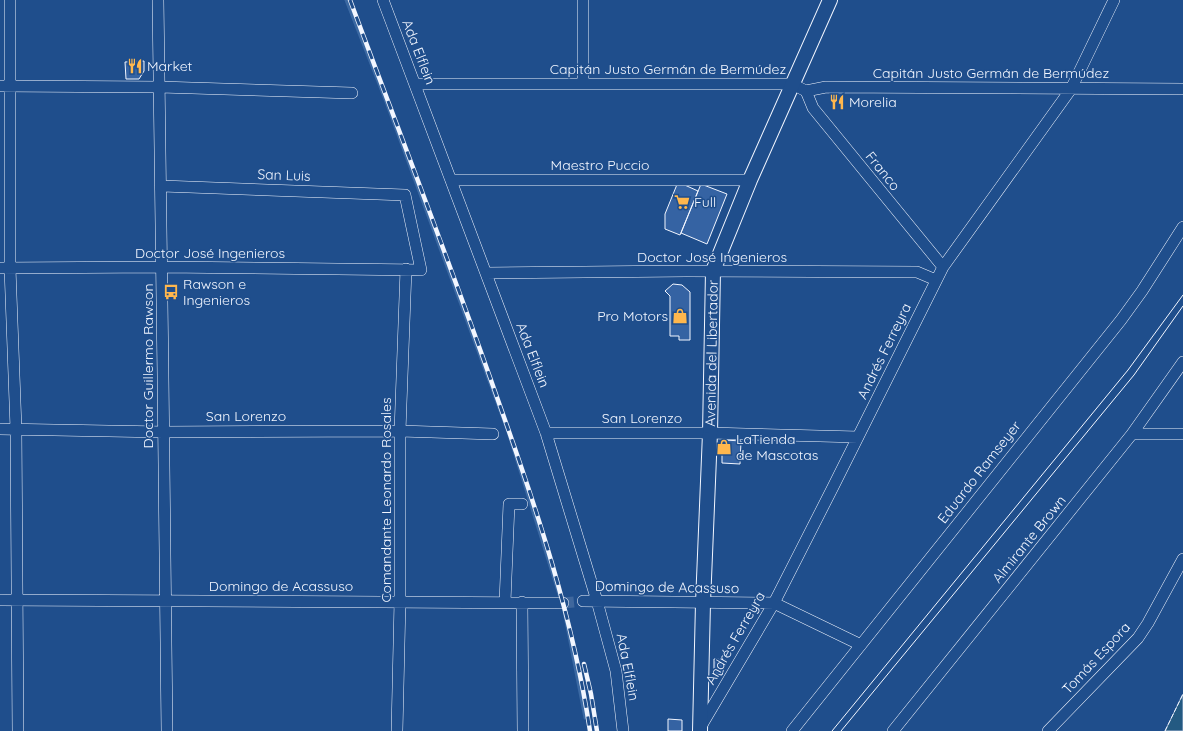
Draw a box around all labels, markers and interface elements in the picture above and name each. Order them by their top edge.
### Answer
street label: Ada Elflein [398,17,440,87]
restaurant icon: Market [126,57,144,75]
place label: Market [147,57,193,75]
street label: Capitán Justo Germán de Bermúdez [550,60,786,78]
street label: Capitán Justo Germán de Bermúdez [873,64,1109,82]
restaurant icon: Morelia [828,93,846,111]
place label: Morelia [849,93,897,111]
street label: Franco [862,148,904,194]
street label: Maestro Puccio [551,156,649,174]
street label: San Luis [257,165,311,185]
supermarket icon: Full [673,193,691,211]
place label: Full [694,193,716,211]
street label: Doctor José Ingenieros [135,244,285,262]
street label: Doctor José Ingenieros [637,248,787,266]
place label: Rawson e Ingenieros [183,275,250,309]
street label: Avenida del Libertador [701,279,722,427]
bus stop icon: Rawson e Ingenieros [162,283,180,301]
street label: Doctor Guillermo Rawson [139,284,157,448]
street label: Andrés Ferreyra [853,300,915,402]
place label: Pro Motors [597,307,668,325]
shop icon: Pro Motors [671,307,689,325]
street label: Ada Elflein [512,320,554,390]
street label: Comandante Leonardo Rosales [377,397,395,603]
street label: San Lorenzo [206,407,286,425]
street label: San Lorenzo [602,409,682,427]
street label: Eduardo Ramseyer [933,417,1025,527]
place label: LaTienda de Mascotas [736,430,818,464]
shop icon: LaTienda de Mascotas [715,438,733,456]
street label: Almirante Brown [988,492,1070,586]
street label: Domingo de Acassuso [209,577,353,595]
street label: Domingo de Acassuso [595,577,739,597]
street label: Andrés Ferreyra [701,588,769,688]
street label: Tomás Espora [1058,618,1134,698]
street label: Ada Elflein [613,632,643,702]

